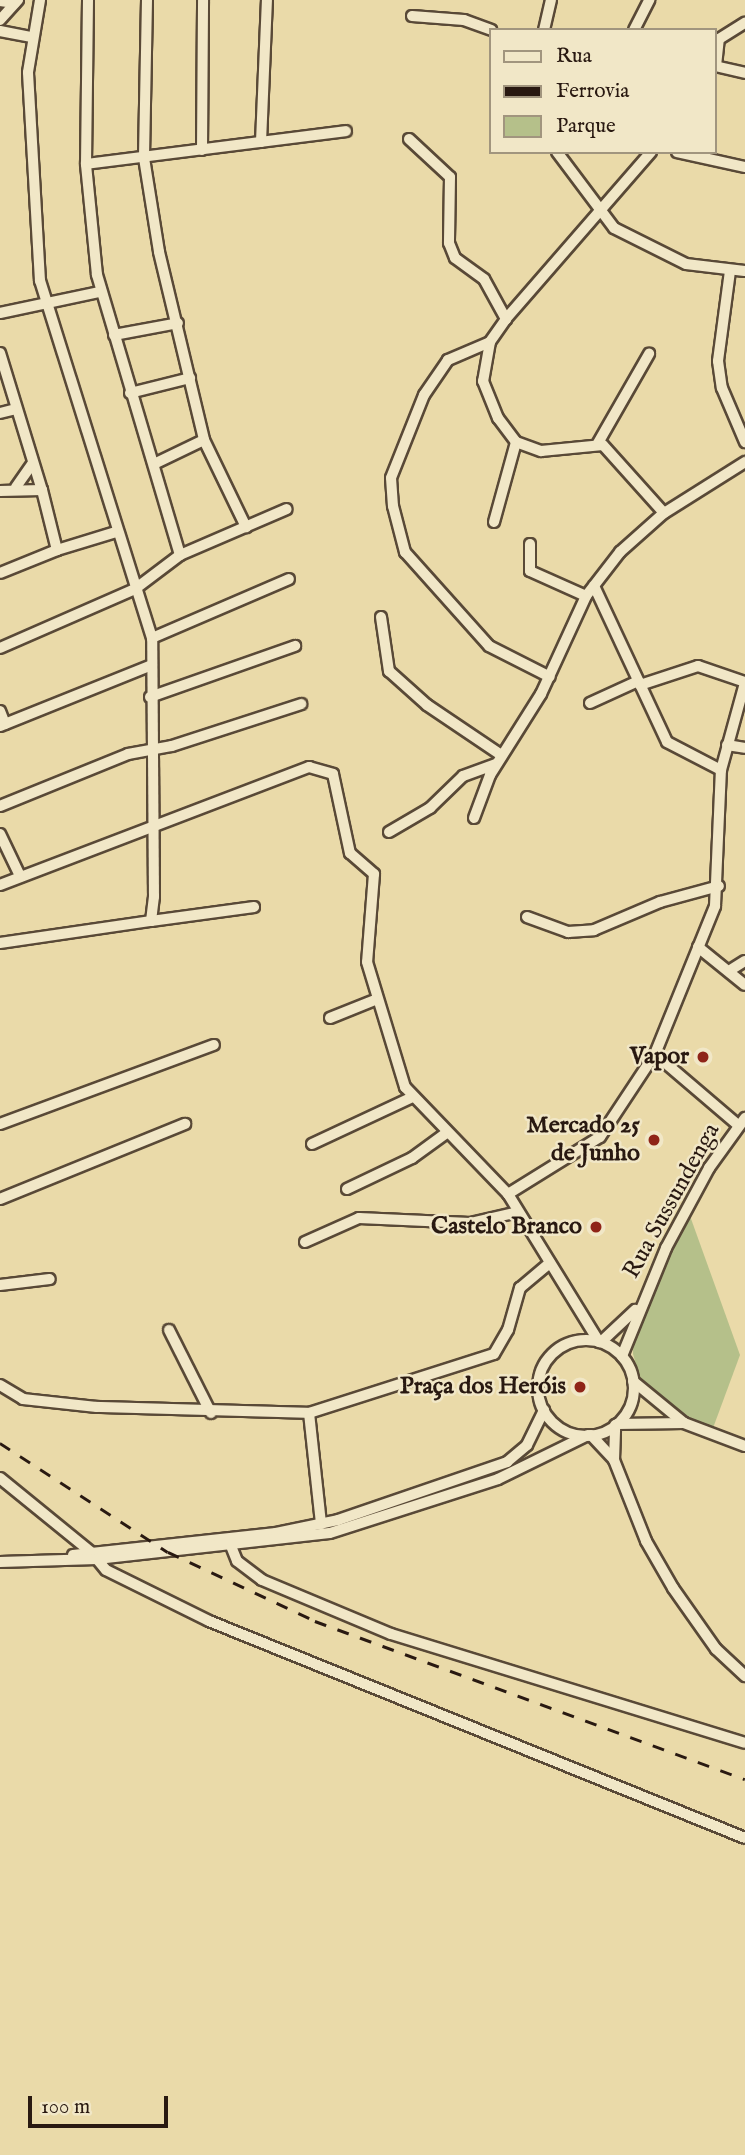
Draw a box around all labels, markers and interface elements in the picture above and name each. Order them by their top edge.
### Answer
legend [490,28,717,154]
text: Rua [556,43,592,70]
text: Ferrovia [556,78,629,105]
text: Parque [556,113,616,140]
place label: Vapor [630,1043,689,1071]
marker: Vapor [695,1049,711,1065]
place label: Mercado 25 de Junho [526,1112,640,1168]
street label: Rua Sussundenga [617,1118,727,1284]
marker: Mercado 25 de Junho [646,1132,662,1148]
place label: Castelo Branco [431,1213,582,1241]
marker: Castelo Branco [588,1219,604,1235]
place label: Praça dos Heróis [400,1373,566,1401]
marker: Praça dos Heróis [572,1379,588,1395]
scale bar [32,2082,172,2126]
text: 100 m [41,2094,90,2121]

